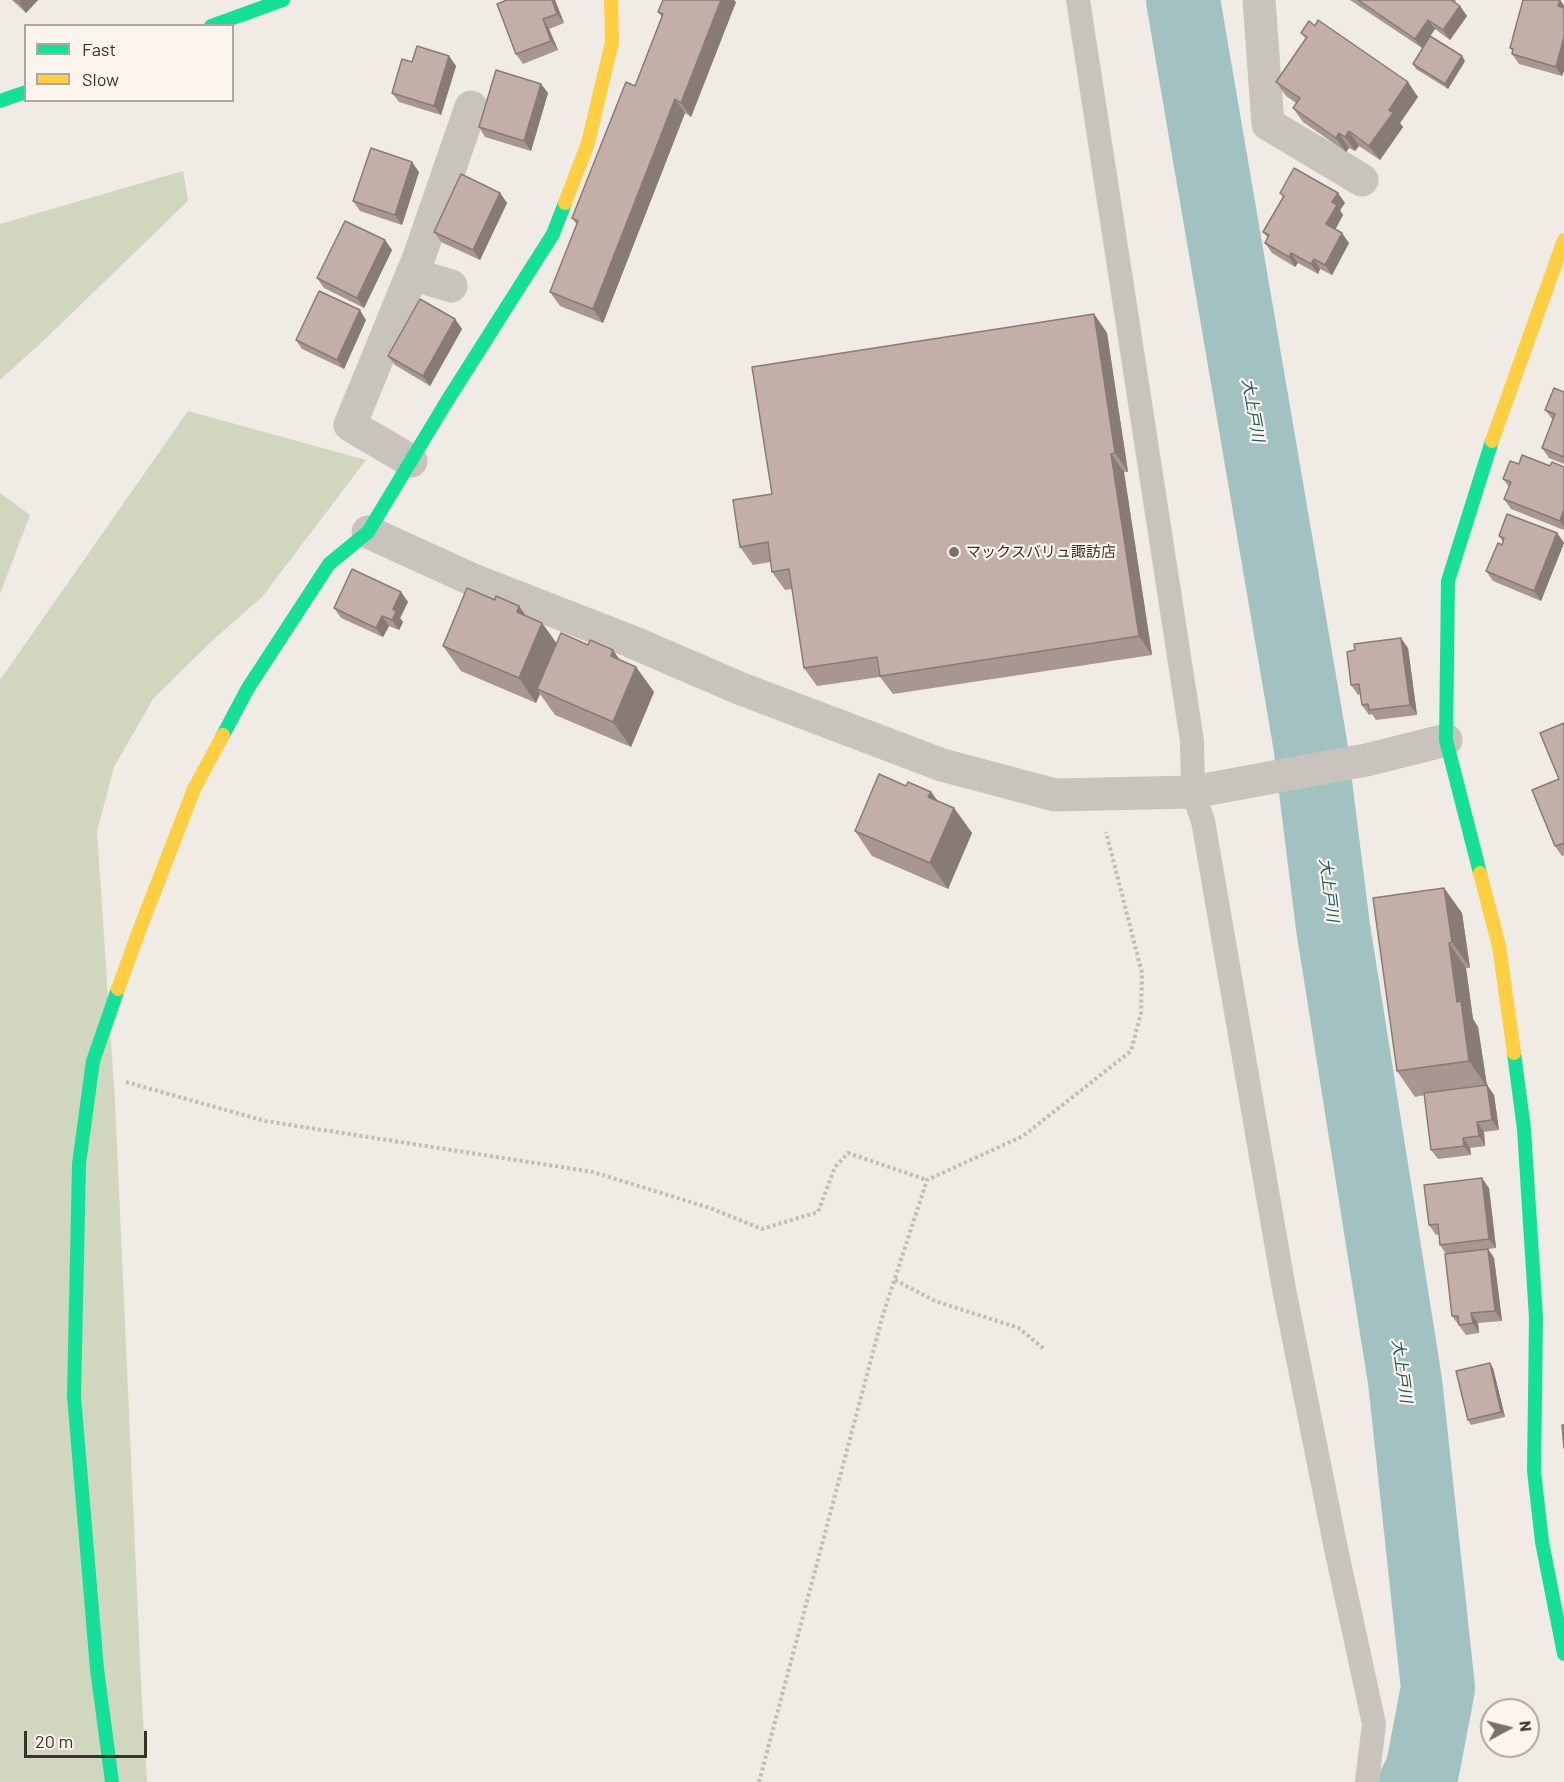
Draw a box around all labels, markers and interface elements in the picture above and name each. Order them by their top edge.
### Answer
legend [24,24,234,102]
text: Fast [82,38,116,60]
text: Slow [82,68,119,90]
water label: 大上戸川 [1238,377,1268,443]
place label: マックスバリュ諏訪店 [966,543,1116,561]
marker: マックスバリュ諏訪店 [947,545,961,559]
water label: 大上戸川 [1316,857,1342,923]
water label: 大上戸川 [1388,1338,1416,1404]
north arrow [1480,1698,1540,1758]
scale bar [27,1719,150,1757]
text: N [1516,1720,1536,1732]
text: 20 m [35,1730,73,1752]

